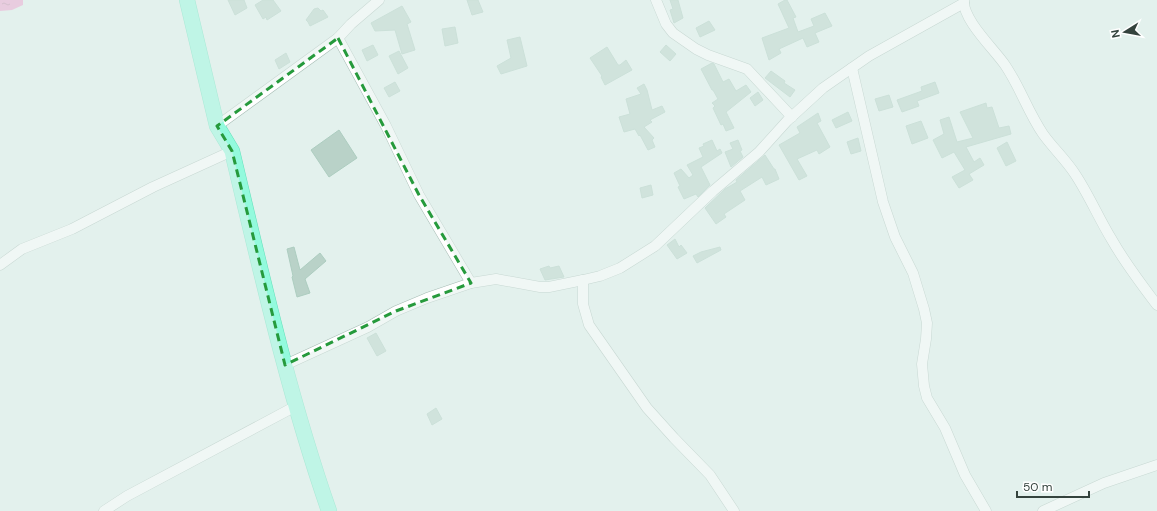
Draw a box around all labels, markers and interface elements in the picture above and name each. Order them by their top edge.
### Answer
north arrow [1105,12,1145,52]
text: N [1108,29,1123,39]
scale bar [1017,473,1089,499]
text: 50 m [1023,479,1052,495]

